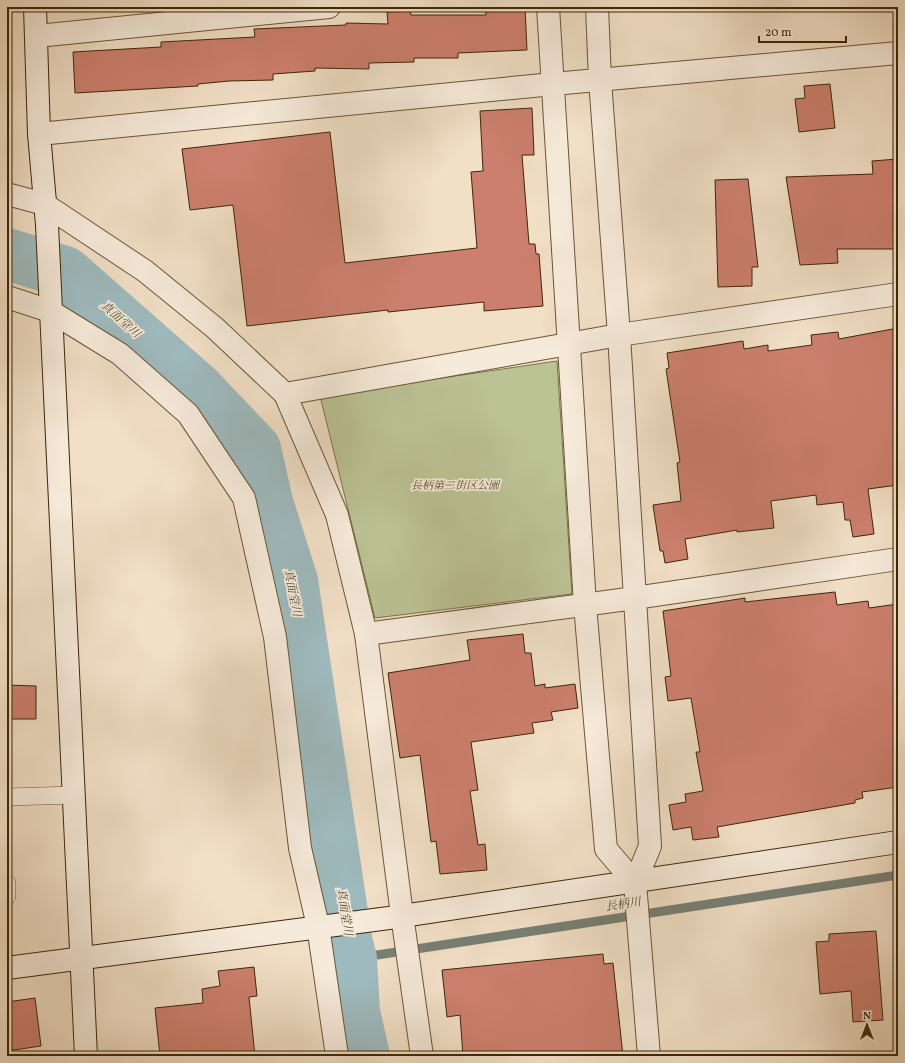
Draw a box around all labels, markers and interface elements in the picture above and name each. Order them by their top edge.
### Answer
scale bar [759,18,846,44]
text: 20 m [765,25,792,41]
water label: 真面堂川 [97,298,145,343]
park label: 長柄第二街区公園 [411,479,501,494]
water label: 真面堂川 [280,568,305,620]
water label: 真面堂川 [332,887,356,939]
water label: 長柄川 [604,894,644,916]
north arrow [847,1005,887,1045]
text: N [863,1009,871,1024]

